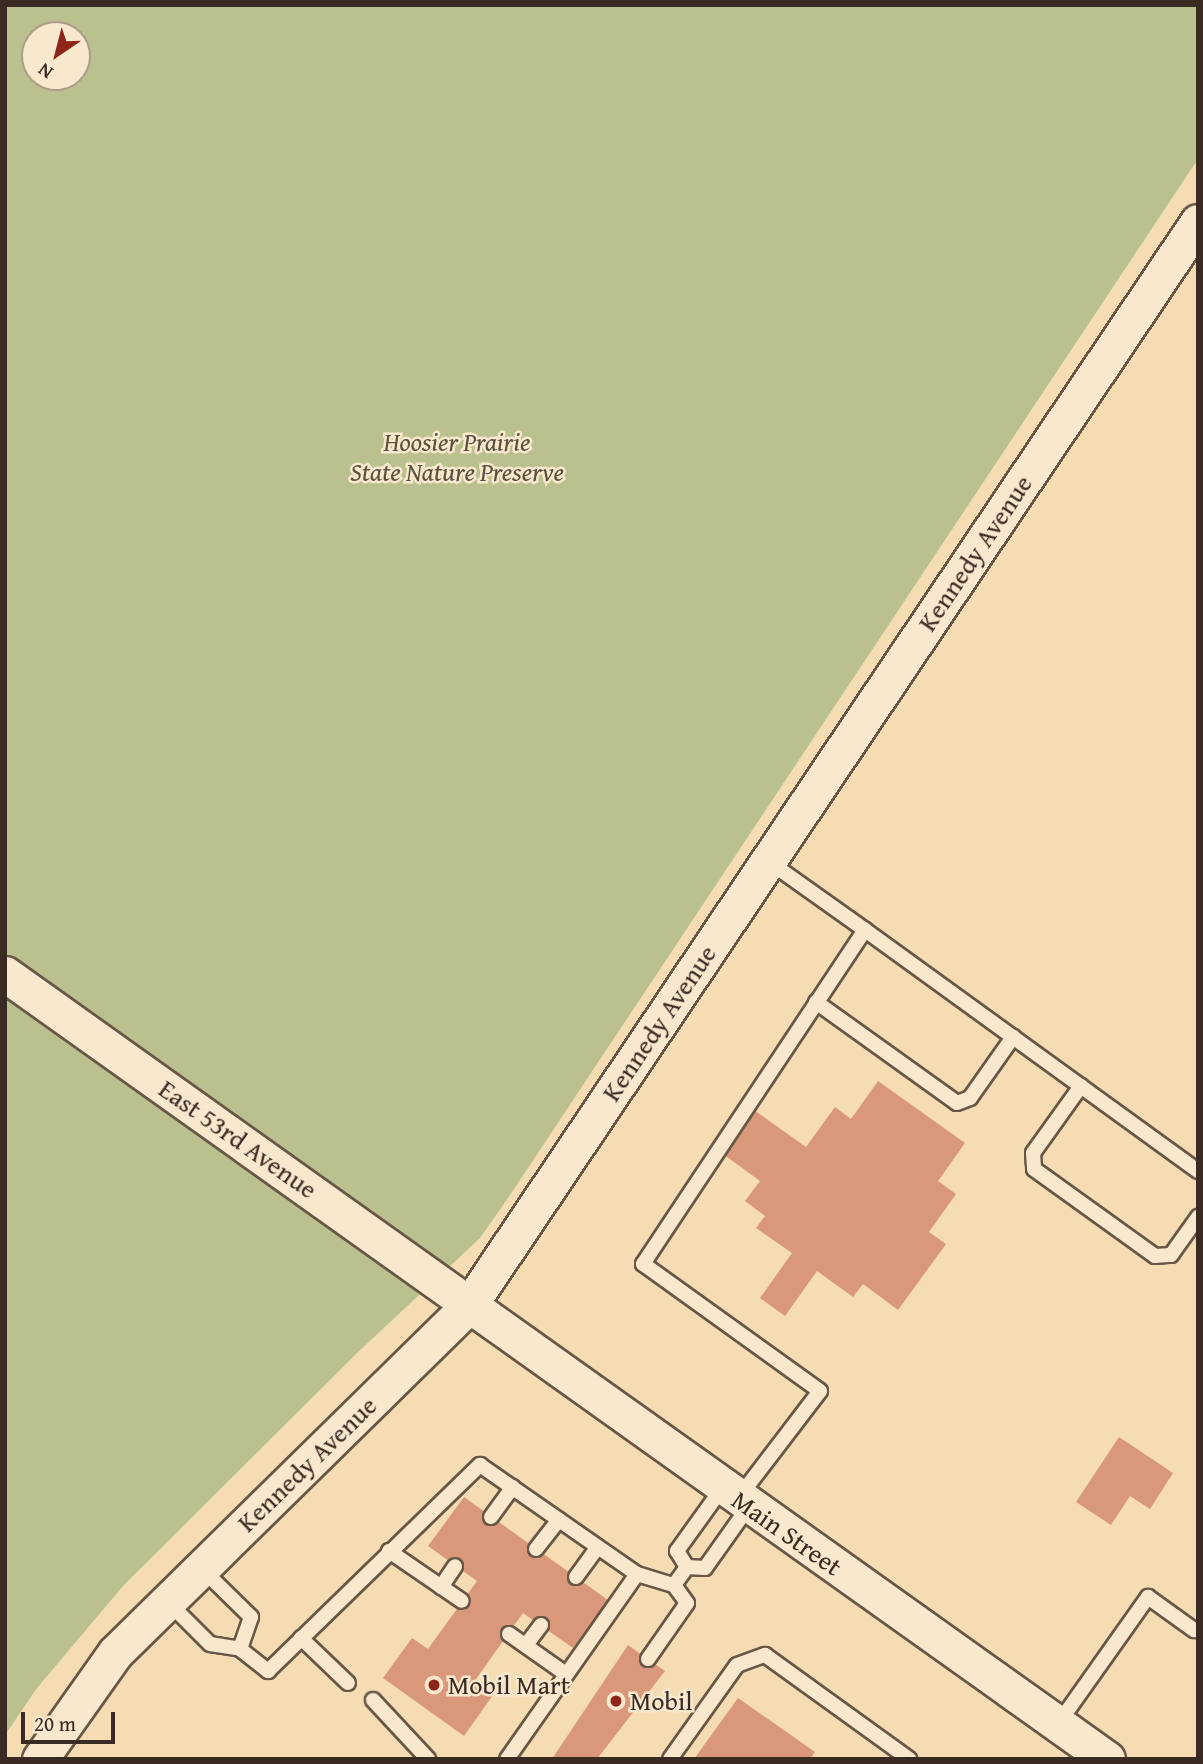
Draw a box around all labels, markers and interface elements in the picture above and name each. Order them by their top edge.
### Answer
north arrow [21,21,91,91]
text: N [32,56,58,87]
park label: Hoosier Prairie State Nature Preserve [350,426,564,488]
street label: Kennedy Avenue [911,469,1039,637]
street label: Kennedy Avenue [595,939,723,1107]
street label: East 53rd Avenue [153,1073,323,1205]
street label: Kennedy Avenue [231,1390,383,1538]
street label: Main Street [726,1484,848,1582]
place label: Mobil Mart [448,1669,570,1701]
marker: Mobil Mart [426,1677,442,1693]
place label: Mobil [630,1685,693,1717]
marker: Mobil [608,1693,624,1709]
scale bar [24,1698,119,1742]
text: 20 m [34,1708,76,1739]

